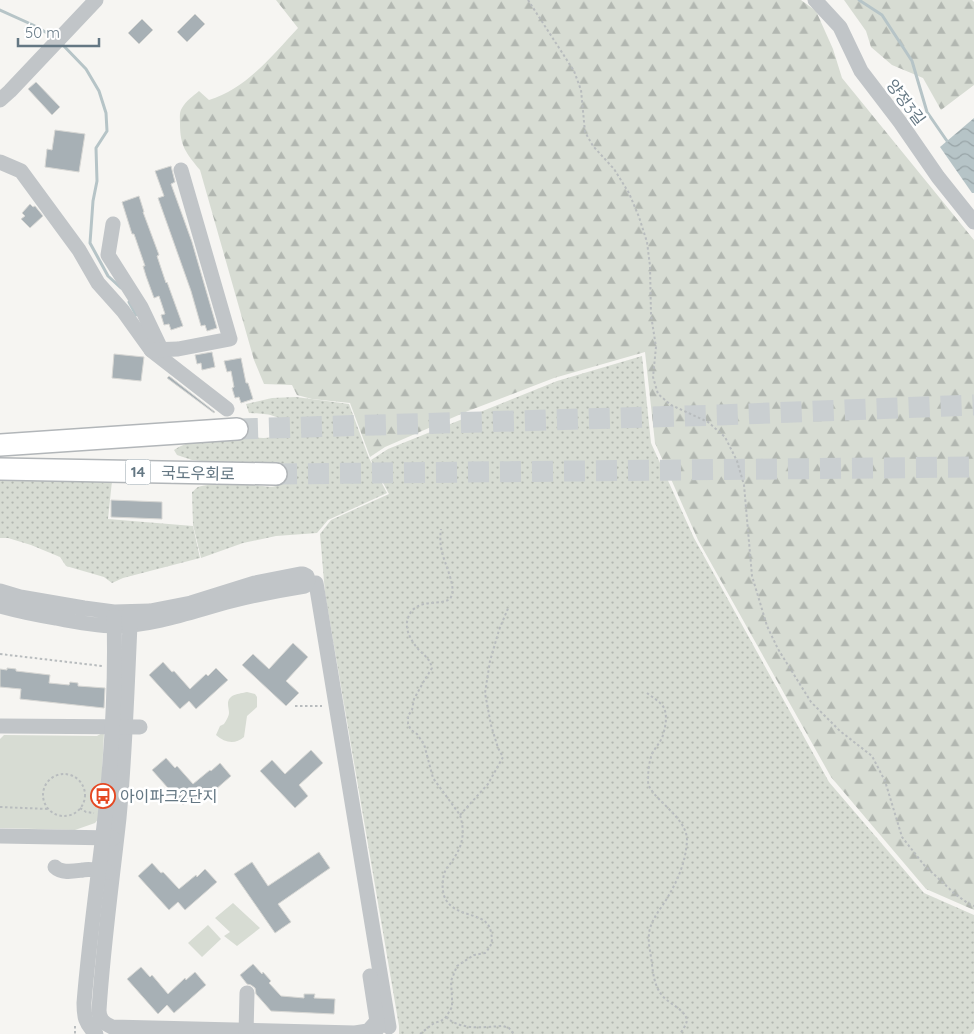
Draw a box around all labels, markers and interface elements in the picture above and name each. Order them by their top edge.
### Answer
scale bar [18,15,99,47]
text: 50 m [25,23,60,42]
street label: 양정3길 [882,75,930,129]
road number: 14 [126,460,150,484]
street label: 국도우회로 [161,462,235,484]
bus stop icon: 아이파크2단지 [90,783,116,809]
place label: 아이파크2단지 [120,786,217,806]

